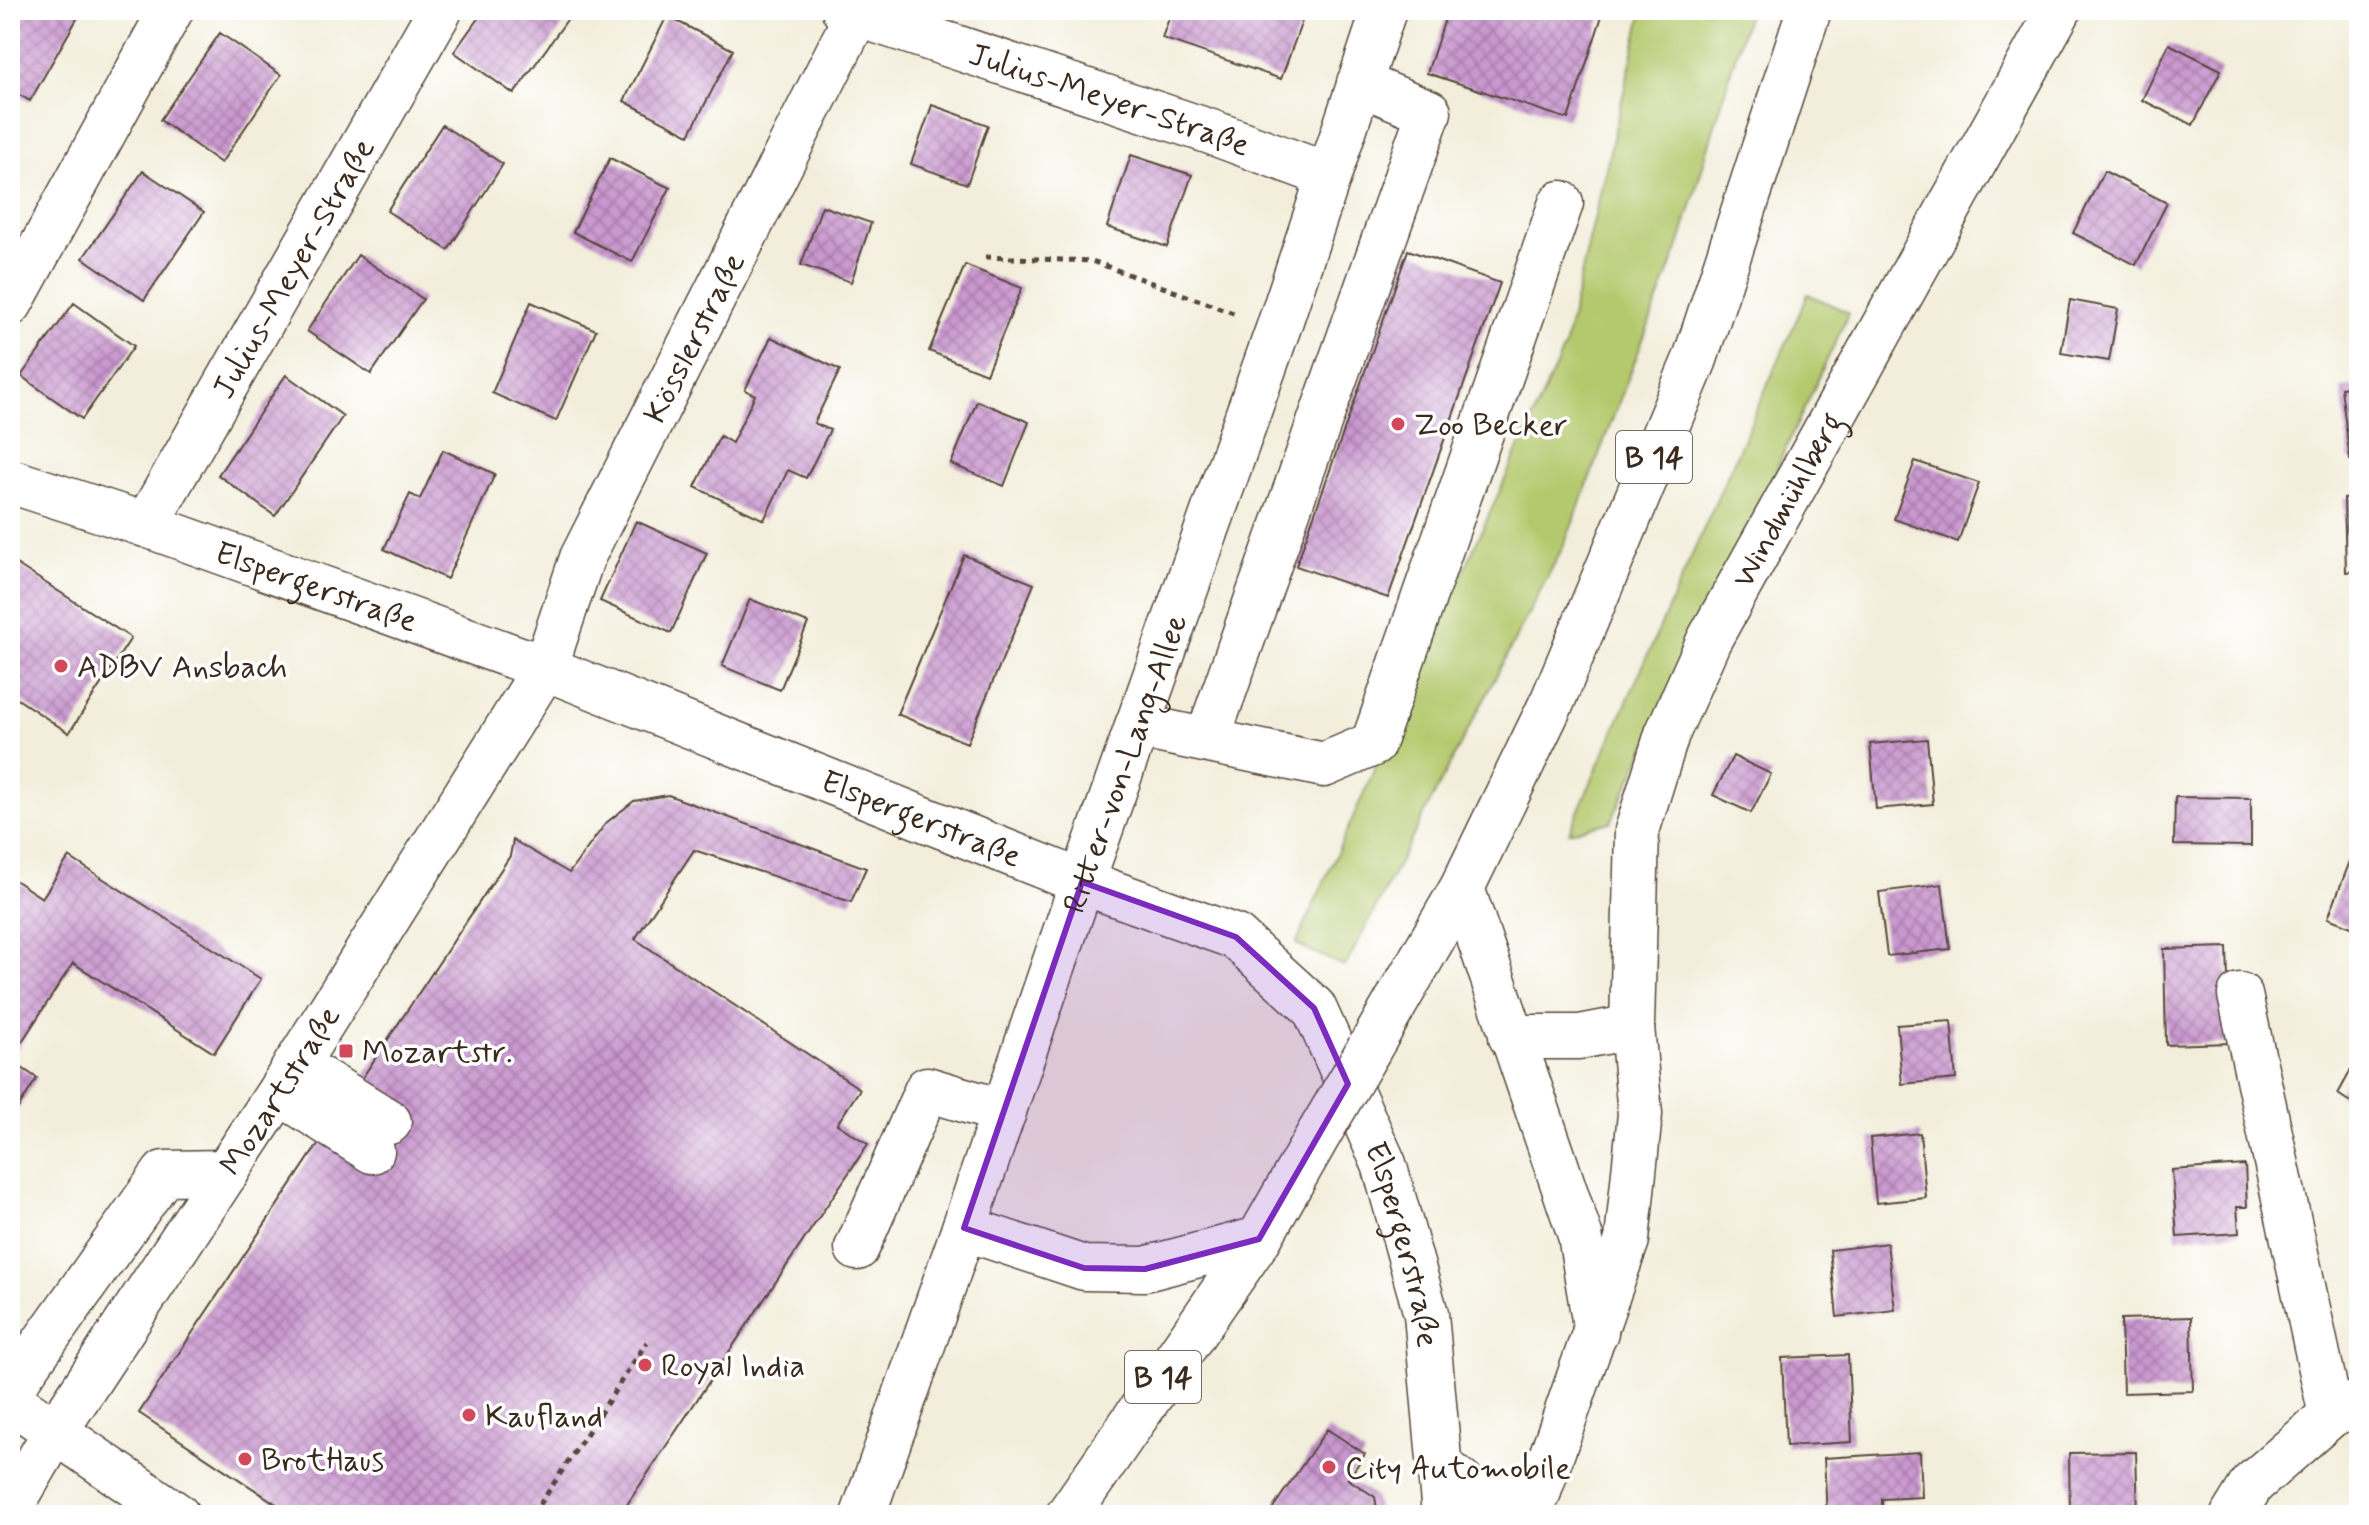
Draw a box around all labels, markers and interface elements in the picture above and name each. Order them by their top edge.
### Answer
street label: Julius-Meyer-Straße [963,34,1255,167]
street label: Julius-Meyer-Straße [203,131,385,407]
street label: Kösslerstraße [635,246,756,431]
place label: Zoo Becker [1414,405,1568,447]
street label: Windmühlberg [1723,405,1857,596]
marker: Zoo Becker [1389,415,1407,433]
road number: B 14 [1616,431,1692,483]
street label: Elspergerstraße [209,532,423,643]
street label: Ritter-von-Lang-Allee [1054,609,1198,919]
place label: ADBV Ansbach [77,647,287,689]
marker: ADBV Ansbach [52,657,70,675]
street label: Elspergerstraße [814,761,1027,879]
street label: Mozartstraße [211,998,351,1184]
place label: Mozartstr. [362,1032,513,1074]
marker: Mozartstr. [337,1042,355,1060]
street label: Elspergerstraße [1354,1135,1448,1349]
place label: Royal India [661,1346,805,1388]
road number: B 14 [1125,1351,1201,1403]
marker: Royal India [636,1356,654,1374]
place label: Kaufland [485,1396,603,1438]
marker: Kaufland [460,1406,478,1424]
place label: BrotHaus [261,1440,384,1482]
place label: City Automobile [1345,1448,1571,1490]
marker: BrotHaus [236,1450,254,1468]
marker: City Automobile [1320,1458,1338,1476]

